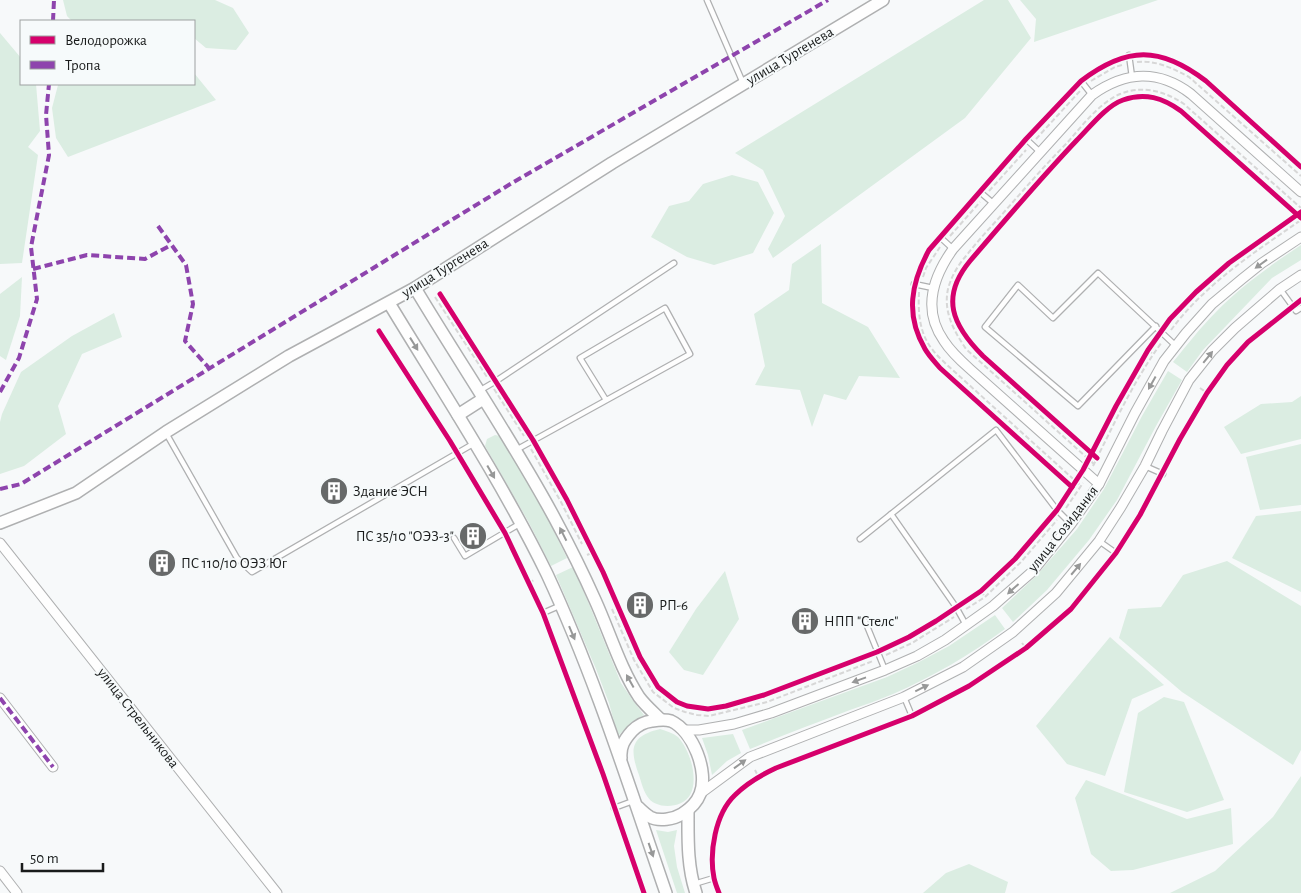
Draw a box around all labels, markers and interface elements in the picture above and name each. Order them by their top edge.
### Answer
legend [20,20,195,85]
street label: улица Тургенева [743,24,836,88]
text: Велодорожка [65,33,147,48]
text: Тропа [65,58,101,73]
street label: улица Тургенева [398,235,491,301]
one-way arrow [1255,259,1268,270]
one-way arrow [410,338,419,351]
one-way arrow [1202,351,1213,364]
one-way arrow [1147,376,1156,390]
one-way arrow [487,466,496,479]
building icon: Здание ЭСН [319,476,349,506]
street label: улица Созидания [1024,483,1101,575]
place label: Здание ЭСН [353,484,428,499]
building icon: ПС 35/10 "ОЭЗ-3" [458,521,488,551]
one-way arrow [559,527,567,541]
place label: ПС 35/10 "ОЭЗ-3" [356,529,454,544]
building icon: ПС 110/10 ОЭЗ Юг [147,548,177,578]
place label: ПС 110/10 ОЭЗ Юг [181,556,288,571]
one-way arrow [1071,562,1082,575]
one-way arrow [1006,583,1019,594]
building icon: РП-6 [625,590,655,620]
place label: РП-6 [659,598,688,613]
building icon: НПП "Стелс" [790,606,820,636]
place label: НПП "Стелс" [824,614,898,629]
one-way arrow [569,626,577,640]
street label: улица Стрельникова [94,664,182,771]
one-way arrow [626,675,635,688]
one-way arrow [851,676,866,684]
one-way arrow [914,684,929,692]
one-way arrow [733,759,746,770]
scale bar [22,840,104,872]
one-way arrow [648,843,656,858]
text: 50 m [30,851,59,866]

